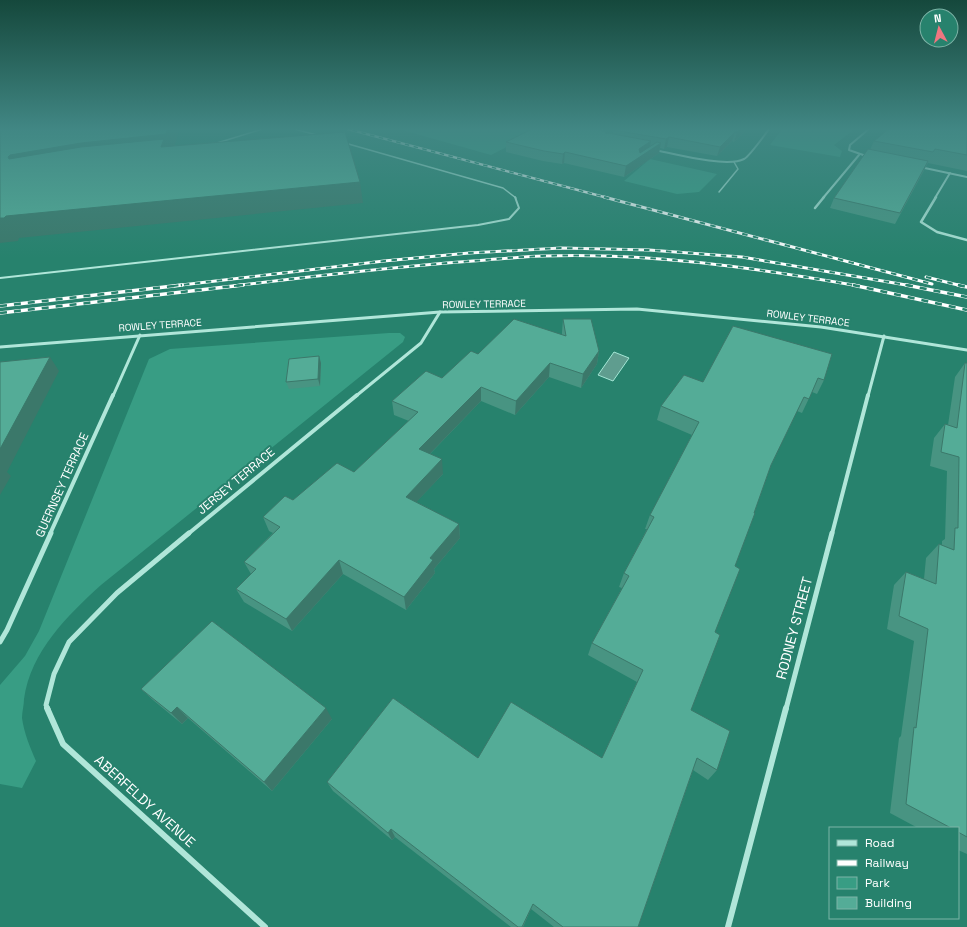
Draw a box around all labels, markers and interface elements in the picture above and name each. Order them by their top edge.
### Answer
north arrow [919,8,959,48]
text: N [933,11,942,25]
street label: ROWLEY TERRACE [442,297,526,311]
street label: ROWLEY TERRACE [766,306,851,330]
street label: ROWLEY TERRACE [118,316,202,334]
street label: GUERNSEY TERRACE [32,430,92,540]
street label: JERSEY TERRACE [194,444,278,518]
street label: RODNEY STREET [772,575,816,681]
street label: ABERFELDY AVENUE [91,751,199,851]
legend [829,827,959,919]
text: Road [865,835,894,851]
text: Railway [865,855,909,871]
text: Park [865,875,890,891]
text: Building [865,895,912,911]

